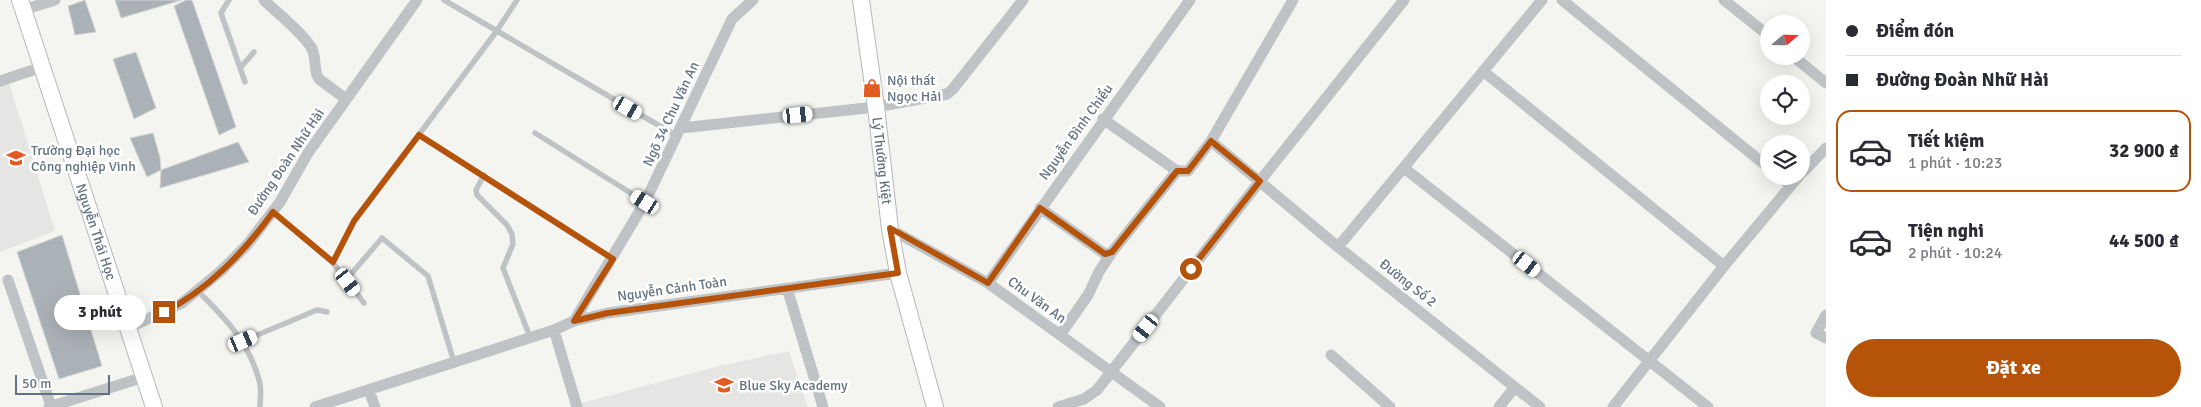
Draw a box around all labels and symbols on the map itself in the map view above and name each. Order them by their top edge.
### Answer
north arrow [1760,15,1810,65]
street label: Ngõ 34 Chu Văn An [639,59,703,169]
place label: Nội thất Ngọc Hải [887,72,941,105]
shop icon: Nội thất Ngọc Hải [861,77,883,99]
street label: Nguyễn Đình Chiểu [1035,81,1117,183]
car [611,94,644,122]
street label: Đường Đoàn Nhữ Hài [244,105,328,219]
car [782,106,813,124]
street label: Lý Thường Kiệt [869,116,896,205]
place label: Trường Đại học Công nghiệp Vinh [31,142,136,175]
school or university icon: Trường Đại học Công nghiệp Vinh [5,147,27,169]
street label: Nguyễn Thái Học [72,181,120,283]
car [628,188,661,216]
car [1510,249,1543,279]
street label: Đường Số 2 [1376,255,1440,311]
route start [1180,258,1202,280]
car [332,266,363,298]
street label: Nguyễn Cảnh Toàn [616,273,728,305]
street label: Chu Văn An [1004,273,1070,327]
callout: 3 phút [54,294,146,330]
route end [153,301,175,323]
car [1130,312,1161,344]
car [226,328,259,354]
scale bar [15,372,110,395]
school or university icon: Blue Sky Academy [713,374,735,396]
place label: Blue Sky Academy [739,377,848,394]

